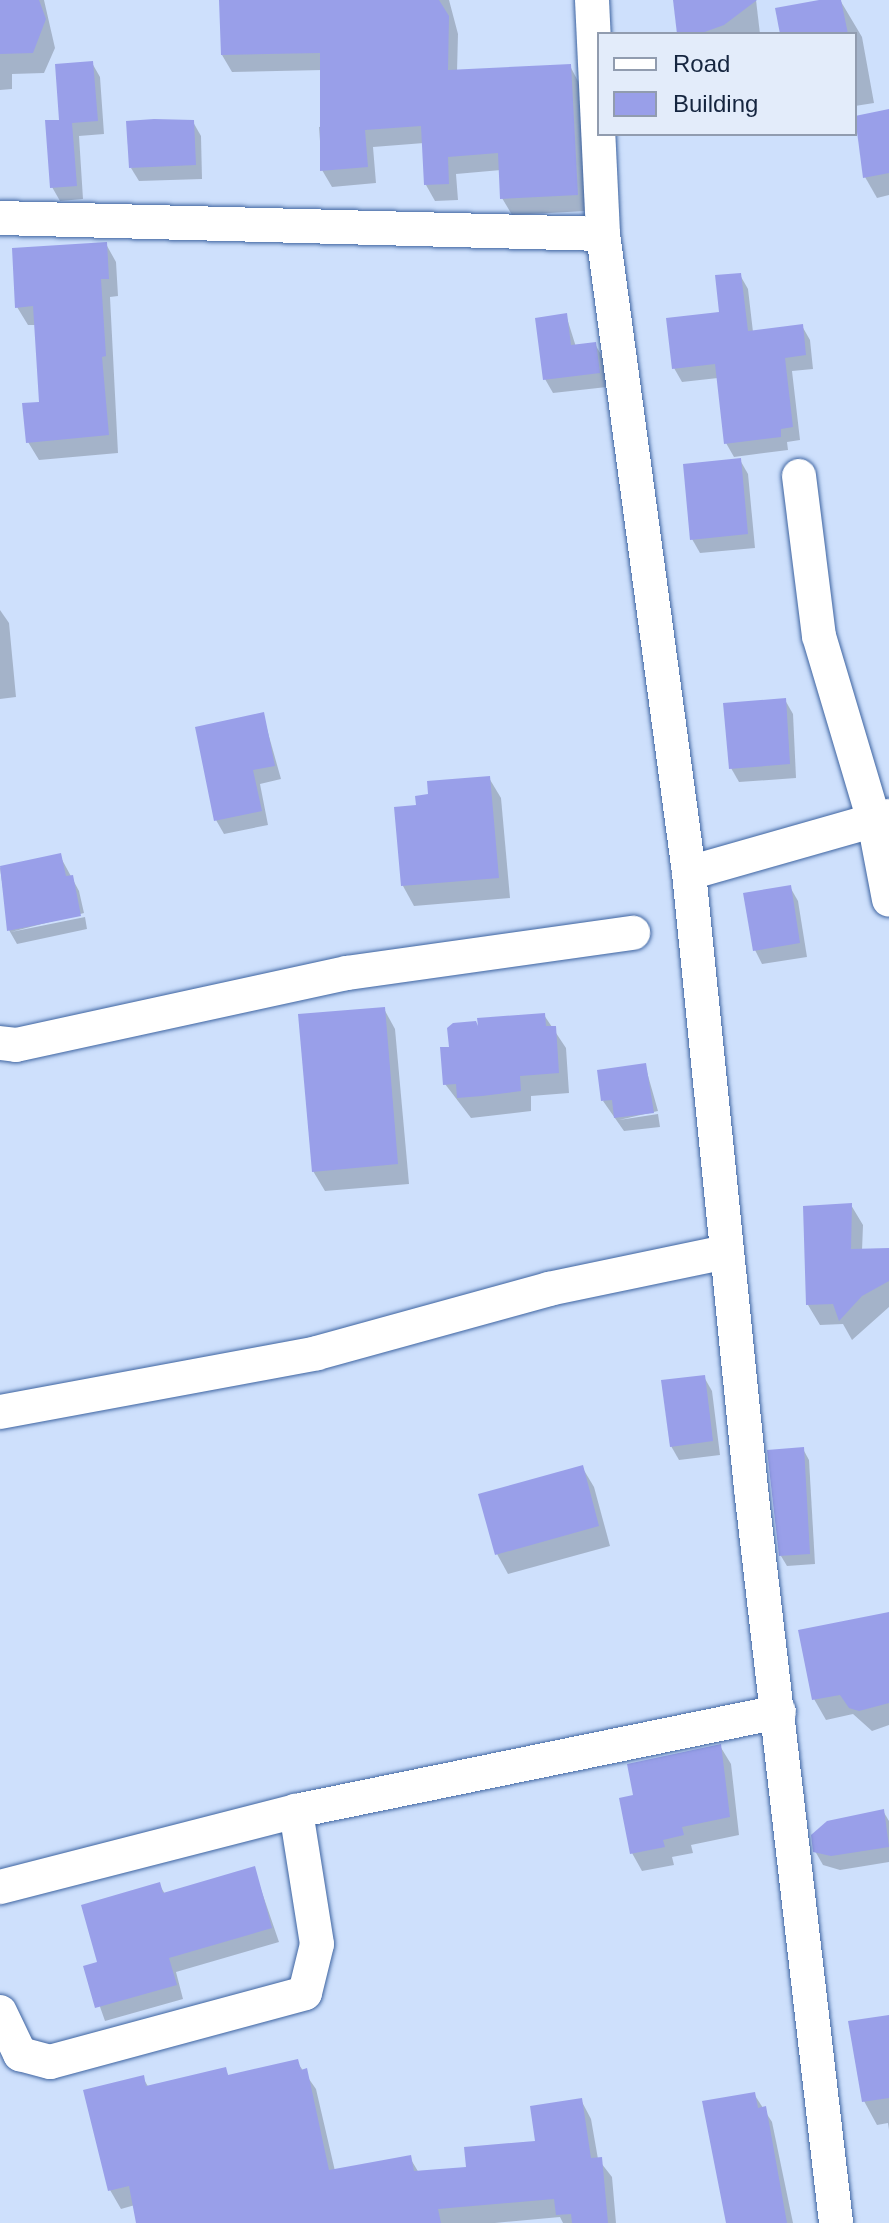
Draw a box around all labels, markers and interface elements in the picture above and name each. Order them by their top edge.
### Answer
legend [597,32,857,136]
text: Road [673,50,730,77]
text: Building [673,90,758,117]

